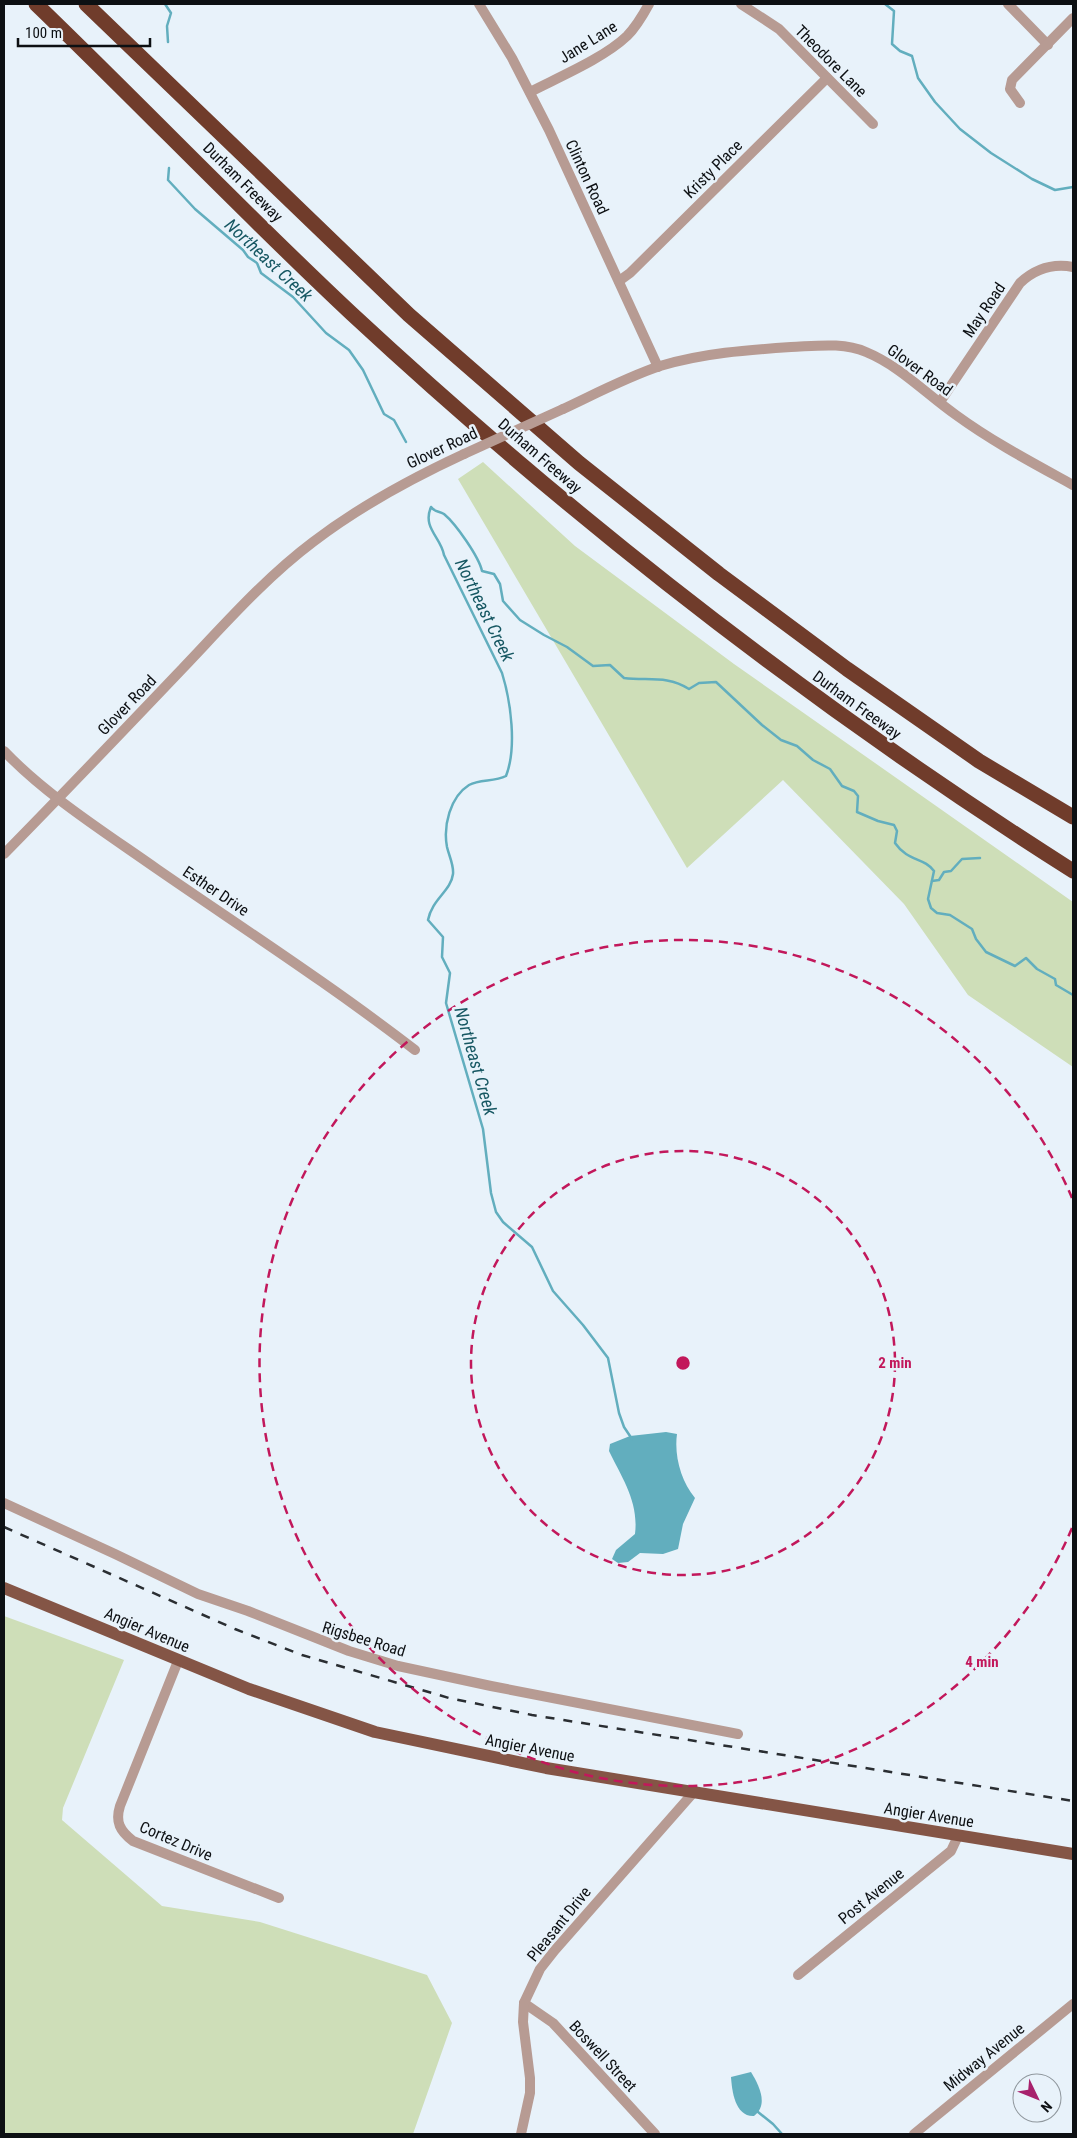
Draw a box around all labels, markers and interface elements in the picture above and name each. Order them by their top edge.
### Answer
scale bar [18,15,150,47]
street label: Jane Lane [555,17,621,67]
street label: Theodore Lane [791,21,871,101]
text: 100 m [25,24,62,42]
street label: Kristy Place [680,136,746,202]
street label: Clinton Road [561,137,613,217]
street label: Durham Freeway [199,138,287,226]
water label: Northeast Creek [221,214,318,307]
street label: May Road [959,279,1009,341]
street label: Glover Road [884,340,956,400]
street label: Durham Freeway [494,414,586,498]
street label: Glover Road [404,423,480,473]
water label: Northeast Creek [451,555,519,666]
street label: Durham Freeway [809,667,905,744]
street label: Glover Road [94,671,160,739]
street label: Esther Drive [179,862,253,920]
water label: Northeast Creek [450,1004,502,1119]
centre of rings [674,1354,692,1372]
text: 2 min [878,1354,912,1372]
street label: Angier Avenue [102,1604,192,1656]
street label: Rigsbee Road [320,1617,408,1661]
text: 4 min [965,1653,999,1671]
street label: Angier Avenue [484,1730,576,1766]
street label: Angier Avenue [883,1799,975,1831]
street label: Cortez Drive [137,1817,215,1865]
street label: Post Avenue [834,1864,908,1928]
street label: Pleasant Drive [523,1883,595,1965]
street label: Boswell Street [565,2016,641,2096]
street label: Midway Avenue [940,2019,1028,2095]
north arrow [1012,2073,1062,2123]
text: N [1038,2098,1055,2115]

